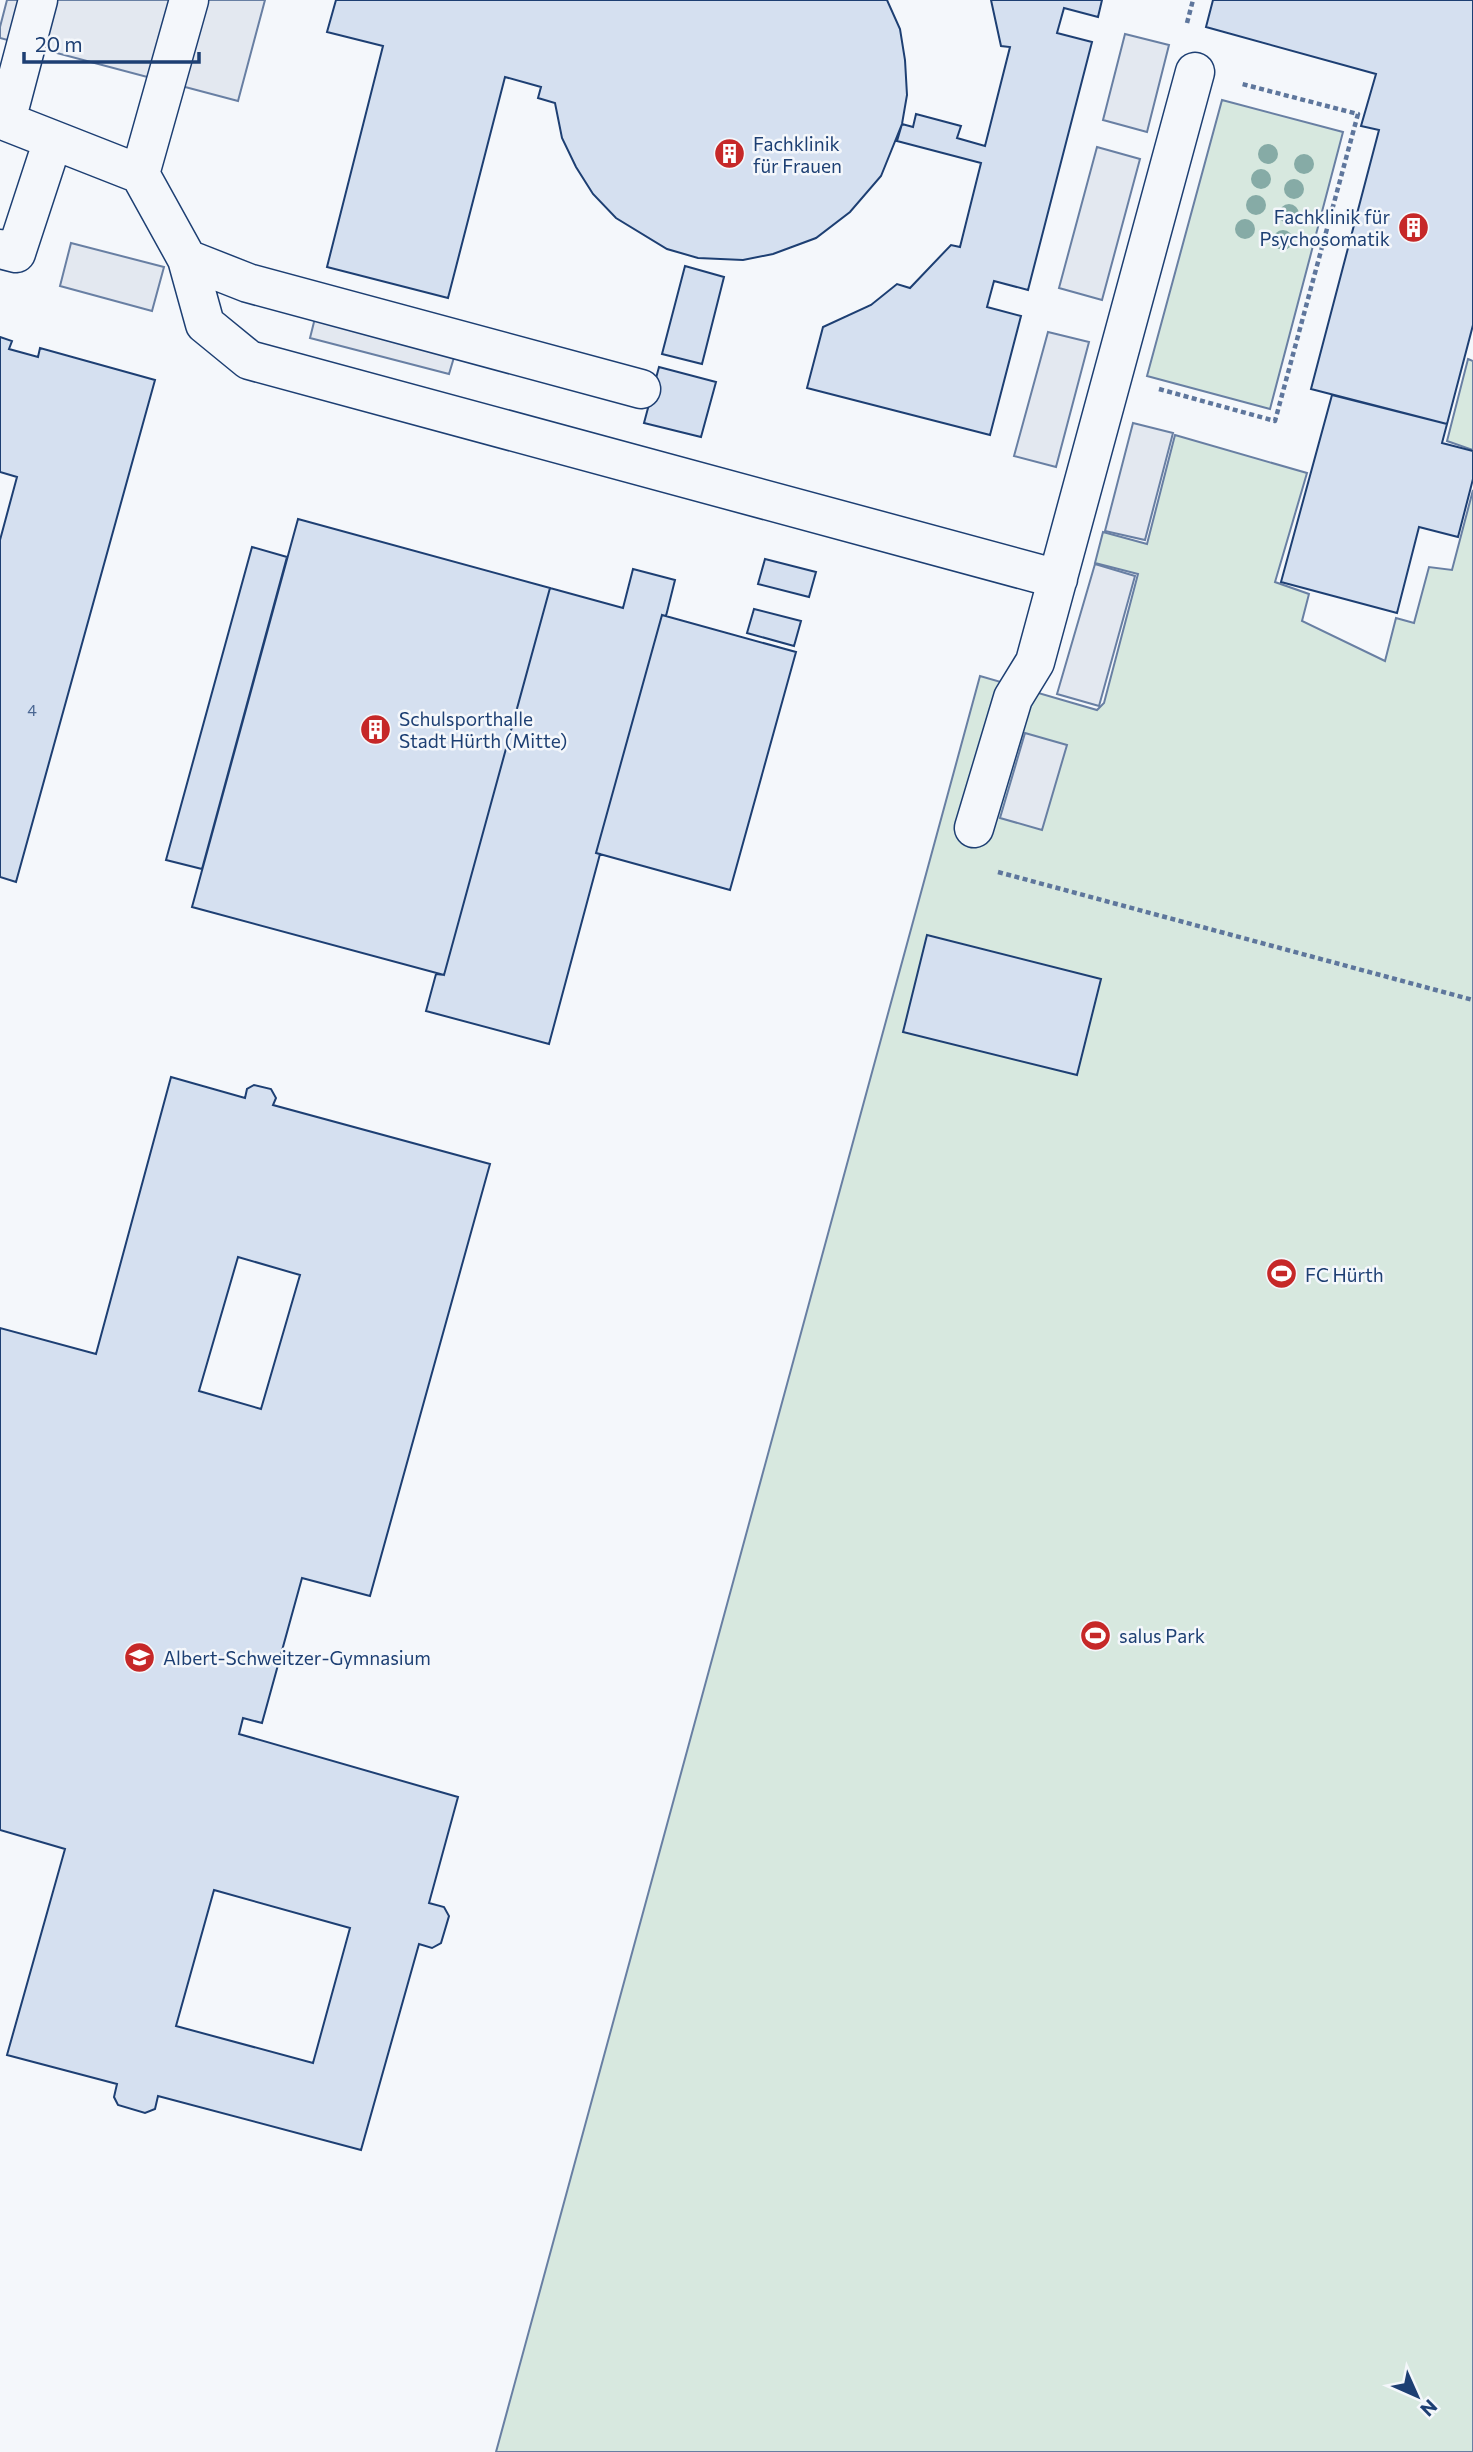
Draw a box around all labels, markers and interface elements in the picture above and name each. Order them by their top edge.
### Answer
scale bar [24,21,200,65]
text: 20 m [35,31,83,56]
place label: Fachklinik für Frauen [753,132,842,177]
building icon: Fachklinik für Frauen [713,137,747,171]
place label: Fachklinik für Psychosomatik [1260,205,1390,250]
building icon: Fachklinik für Psychosomatik [1396,210,1430,244]
house number: 4 [27,700,37,719]
place label: Schulsporthalle Stadt Hürth (Mitte) [399,707,567,752]
building icon: Schulsporthalle Stadt Hürth (Mitte) [359,712,393,746]
sports icon: FC Hürth [1265,1257,1299,1291]
place label: FC Hürth [1305,1263,1384,1286]
sports icon: salus Park [1079,1618,1113,1652]
place label: salus Park [1119,1624,1205,1647]
school or university icon: Albert-Schweitzer-Gymnasium [123,1640,157,1674]
place label: Albert-Schweitzer-Gymnasium [163,1646,431,1669]
north arrow [1382,2361,1452,2431]
text: N [1416,2395,1443,2422]

